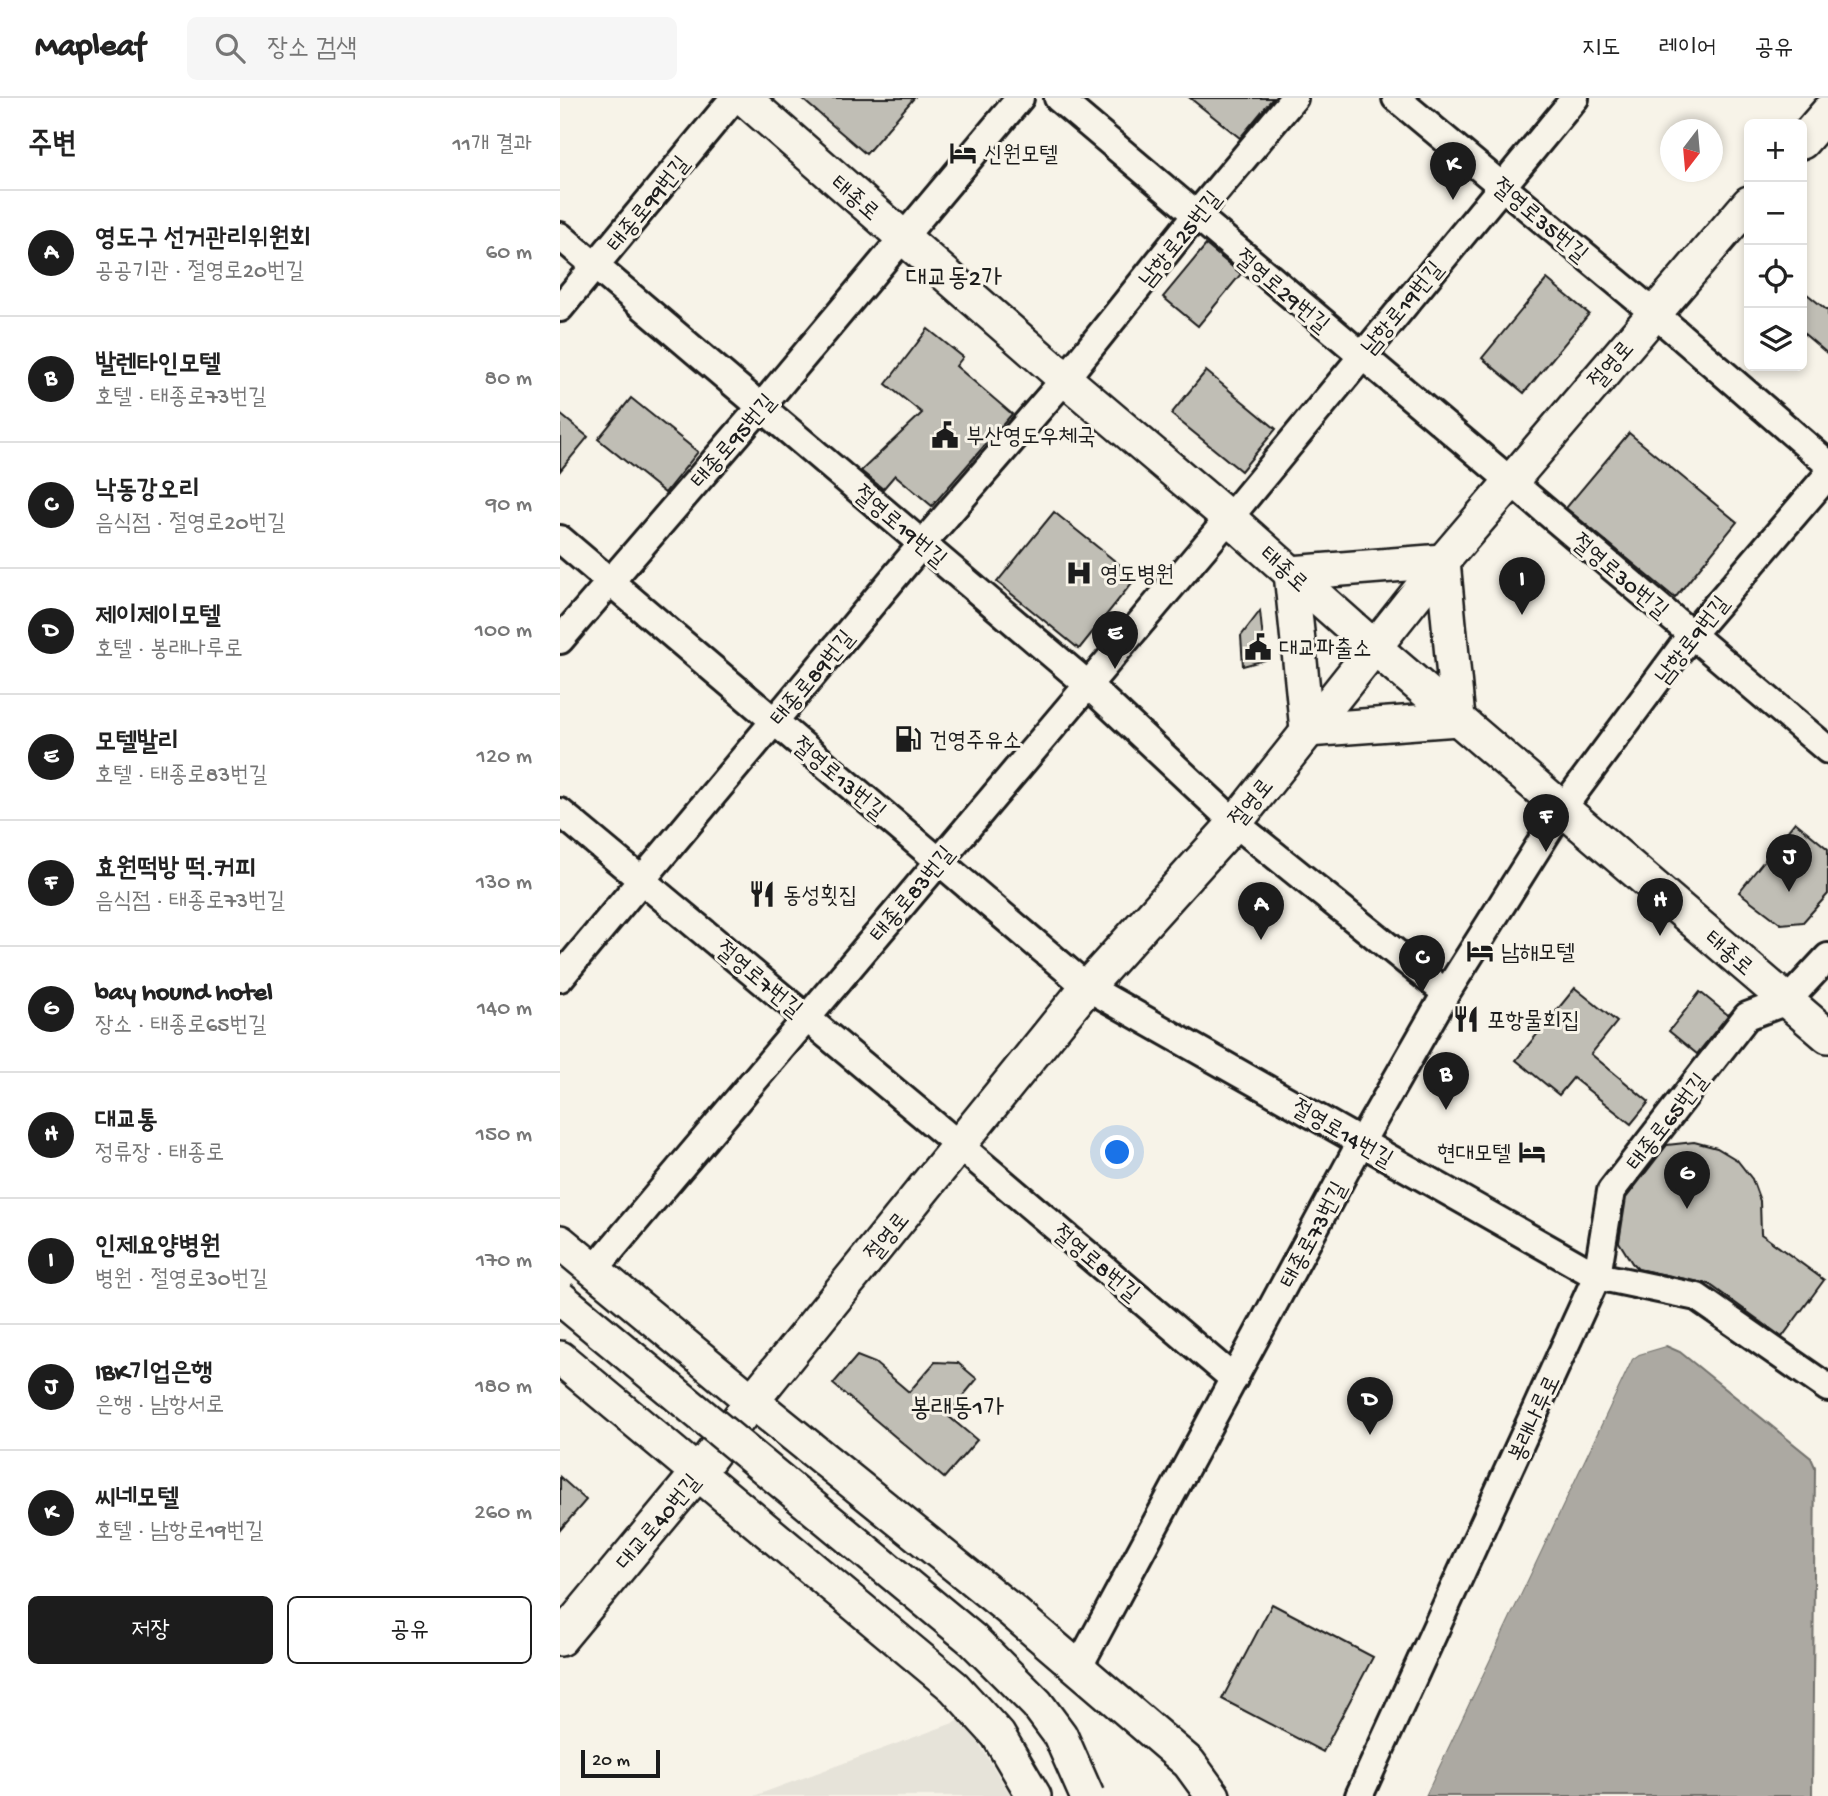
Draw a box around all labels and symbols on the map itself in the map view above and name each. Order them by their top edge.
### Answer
north arrow [1660,119,1723,182]
hotel icon: 신원모텔 [948,138,978,168]
pin: K [1430,142,1476,200]
place label: 신원모텔 [984,143,1058,170]
street label: 태종로99번길 [603,152,697,259]
street label: 태종로 [824,171,884,228]
street label: 절영로35번길 [1485,174,1592,269]
street label: 남항로25번길 [1135,187,1229,294]
street label: 절영로29번길 [1228,245,1334,340]
street label: 남항로19번길 [1357,257,1450,361]
district label: 대교동2가 [906,265,1002,296]
street label: 절영로 [1584,336,1641,396]
street label: 태종로95번길 [686,390,783,495]
public building icon: 부산영도우체국 [930,420,960,450]
place label: 부산영도우체국 [966,425,1096,452]
street label: 절영로19번길 [847,481,951,574]
street label: 절영로30번길 [1565,530,1672,626]
street label: 태종로 [1253,542,1312,599]
pin: I [1499,557,1545,615]
hospital icon: 영도병원 [1064,558,1094,588]
place label: 영도병원 [1100,563,1174,590]
street label: 남항로9번길 [1651,592,1736,690]
pin: E [1092,611,1138,669]
street label: 태종로89번길 [766,626,862,733]
public building icon: 대교파출소 [1243,632,1273,662]
place label: 대교파출소 [1279,637,1372,664]
fuel station icon: 건영주유소 [893,724,923,754]
place label: 건영주유소 [929,729,1022,756]
street label: 절영로13번길 [785,733,890,827]
street label: 절영로 [1225,774,1281,834]
pin: F [1523,794,1569,852]
pin: J [1766,834,1812,892]
street label: 태종로83번길 [866,842,962,949]
pin: H [1637,878,1683,936]
restaurant icon: 동성횟집 [747,879,777,909]
pin: A [1238,882,1284,940]
place label: 동성횟집 [783,883,857,911]
street label: 태종로 [1698,926,1758,983]
pin: C [1399,935,1445,993]
hotel icon: 남해모텔 [1465,936,1495,966]
street label: 절영로7번길 [709,937,806,1025]
place label: 남해모텔 [1501,941,1575,968]
restaurant icon: 포항물회집 [1451,1004,1481,1034]
place label: 포항물회집 [1487,1009,1580,1036]
pin: B [1423,1052,1469,1110]
street label: 태종로65번길 [1622,1069,1715,1177]
street label: 절영로14번길 [1286,1095,1397,1175]
your location [1100,1135,1134,1169]
hotel icon: 현대모텔 [1517,1137,1547,1167]
place label: 현대모텔 [1437,1142,1511,1169]
pin: G [1664,1151,1710,1209]
street label: 태종로73번길 [1276,1178,1354,1293]
street label: 절영로 [861,1208,917,1268]
street label: 절영로8번길 [1046,1221,1144,1309]
street label: 봉래나루로 [1504,1372,1568,1467]
pin: D [1347,1377,1393,1435]
district label: 봉래동1가 [910,1395,1004,1426]
street label: 대교로40번길 [612,1470,707,1577]
scale bar [581,1747,660,1779]

